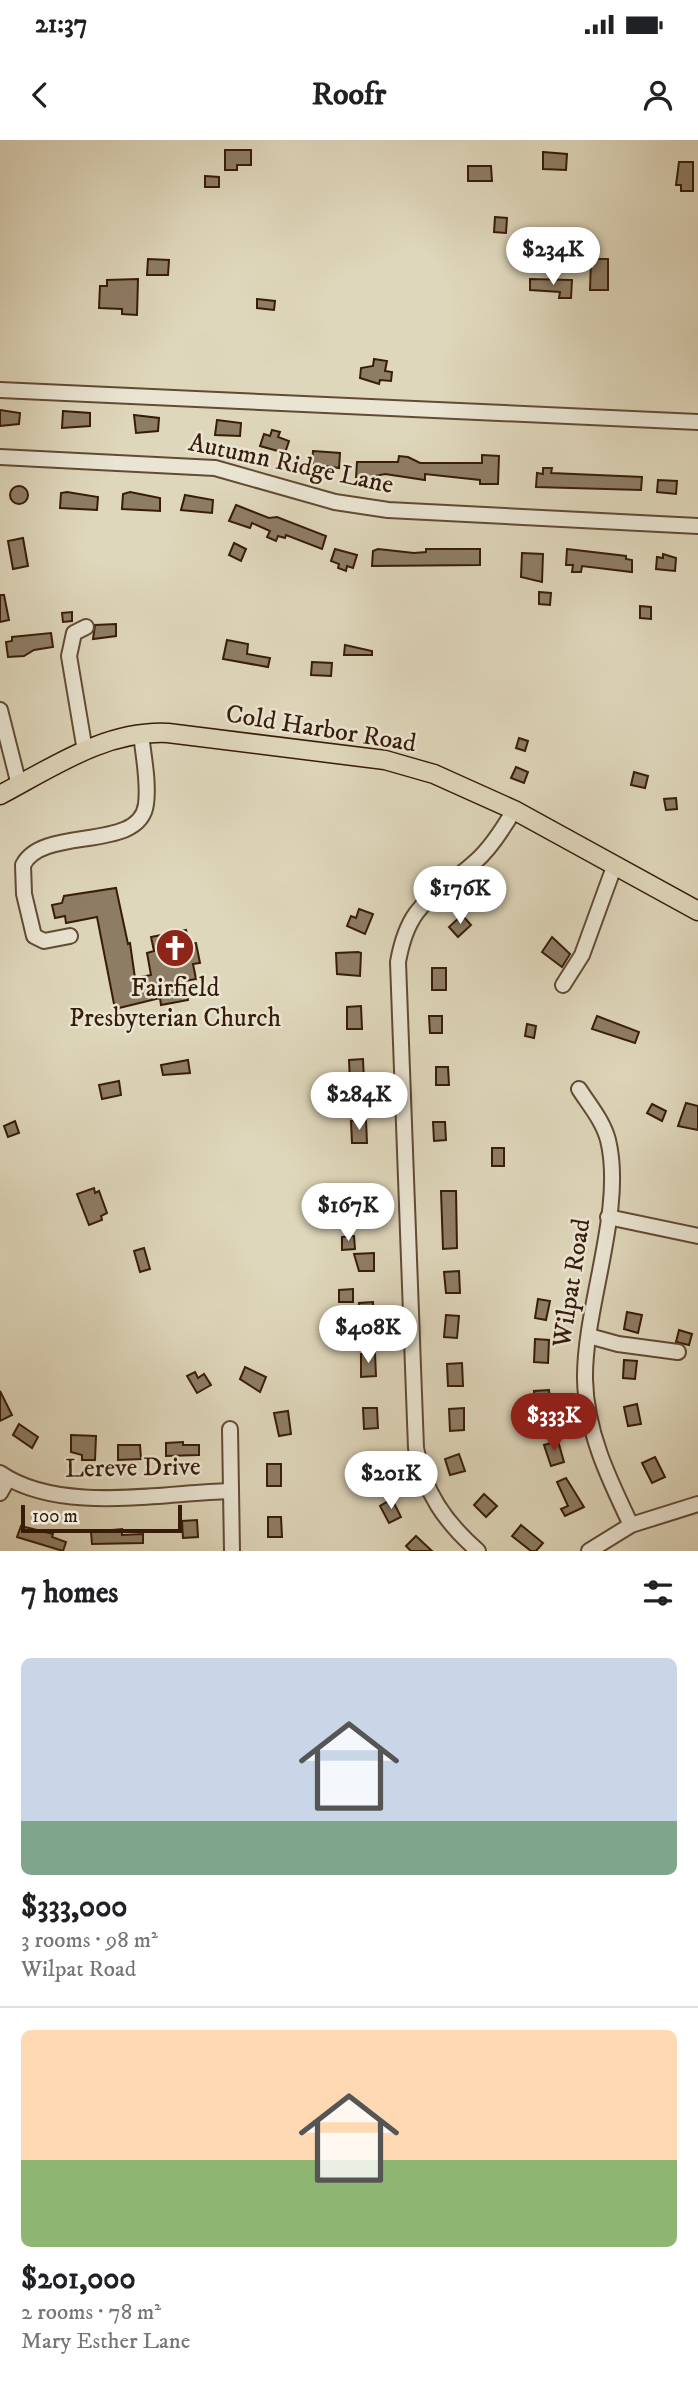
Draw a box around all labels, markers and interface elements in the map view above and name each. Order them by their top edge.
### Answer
text: 21:37 [35,8,88,41]
text: Roofr [312,75,386,115]
icon: back [21,76,59,114]
icon: person [639,76,677,114]
pin: $234K [504,228,602,287]
text: $234K [522,235,584,264]
street label: Autumn Ridge Lane [185,426,397,502]
street label: Cold Harbor Road [223,698,419,760]
pin: $176K [411,866,509,926]
text: $176K [429,874,491,903]
church icon: Fairfield Presbyterian Church [154,927,196,969]
place label: Fairfield Presbyterian Church [69,972,281,1035]
pin: $284K [310,1072,408,1132]
text: $284K [327,1080,391,1109]
pin: $167K [299,1184,397,1243]
text: $167K [317,1191,379,1220]
street label: Wilpat Road [545,1216,598,1351]
pin: $408K [319,1306,417,1365]
text: $408K [335,1313,401,1342]
pin: $333K [505,1394,603,1453]
text: $333K [527,1401,581,1430]
street label: Lereve Drive [65,1450,201,1486]
pin: $201K [342,1452,440,1511]
text: $201K [361,1459,421,1488]
scale bar [21,1502,182,1534]
text: 100 m [32,1505,78,1528]
icon: filters [639,1574,677,1612]
text: 7 homes [21,1575,118,1612]
icon: home [286,1703,412,1829]
text: $333,000 [21,1889,127,1926]
text: 3 rooms · 98 m² [21,1926,158,1955]
text: Wilpat Road [21,1955,136,1984]
icon: home [286,2075,412,2201]
text: $201,000 [21,2261,136,2298]
text: 2 rooms · 78 m² [21,2298,161,2327]
text: Mary Esther Lane [21,2327,190,2356]

